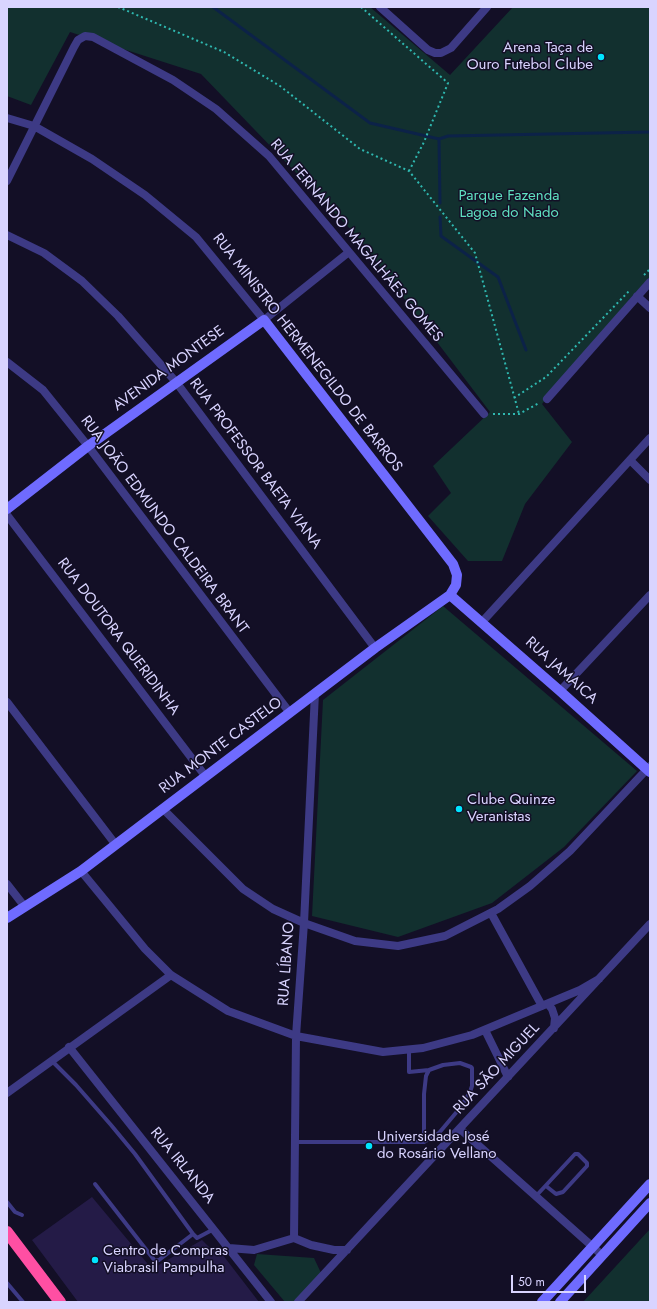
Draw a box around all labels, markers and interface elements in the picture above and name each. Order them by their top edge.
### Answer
place label: Arena Taça de Ouro Futebol Clube [467,39,593,74]
marker: Arena Taça de Ouro Futebol Clube [596,52,606,62]
street label: RUA FERNANDO MAGALHÃES GOMES [266,136,446,346]
park label: Parque Fazenda Lagoa do Nado [459,187,559,222]
street label: RUA MINISTRO HERMENEGILDO DE BARROS [208,230,406,476]
street label: AVENIDA MONTESE [110,323,228,415]
street label: RUA PROFESSOR BAETA VIANA [185,375,325,553]
street label: RUA JOÃO EDMUNDO CALDEIRA BRANT [76,413,252,637]
street label: RUA DOUTORA QUERIDINHA [53,555,183,719]
street label: RUA JAMAICA [521,634,601,708]
street label: RUA MONTE CASTELO [156,694,286,798]
place label: Clube Quinze Veranistas [467,791,555,826]
marker: Clube Quinze Veranistas [454,804,464,814]
street label: RUA LÍBANO [275,921,299,1007]
street label: RUA SÃO MIGUEL [450,1020,544,1118]
street label: RUA IRLANDA [146,1124,218,1208]
place label: Universidade José do Rosário Vellano [377,1128,496,1163]
marker: Universidade José do Rosário Vellano [364,1141,374,1151]
place label: Centro de Compras Viabrasil Pampulha [103,1242,228,1277]
marker: Centro de Compras Viabrasil Pampulha [90,1255,100,1265]
scale bar [513,1267,588,1293]
text: 50 m [518,1273,545,1291]

